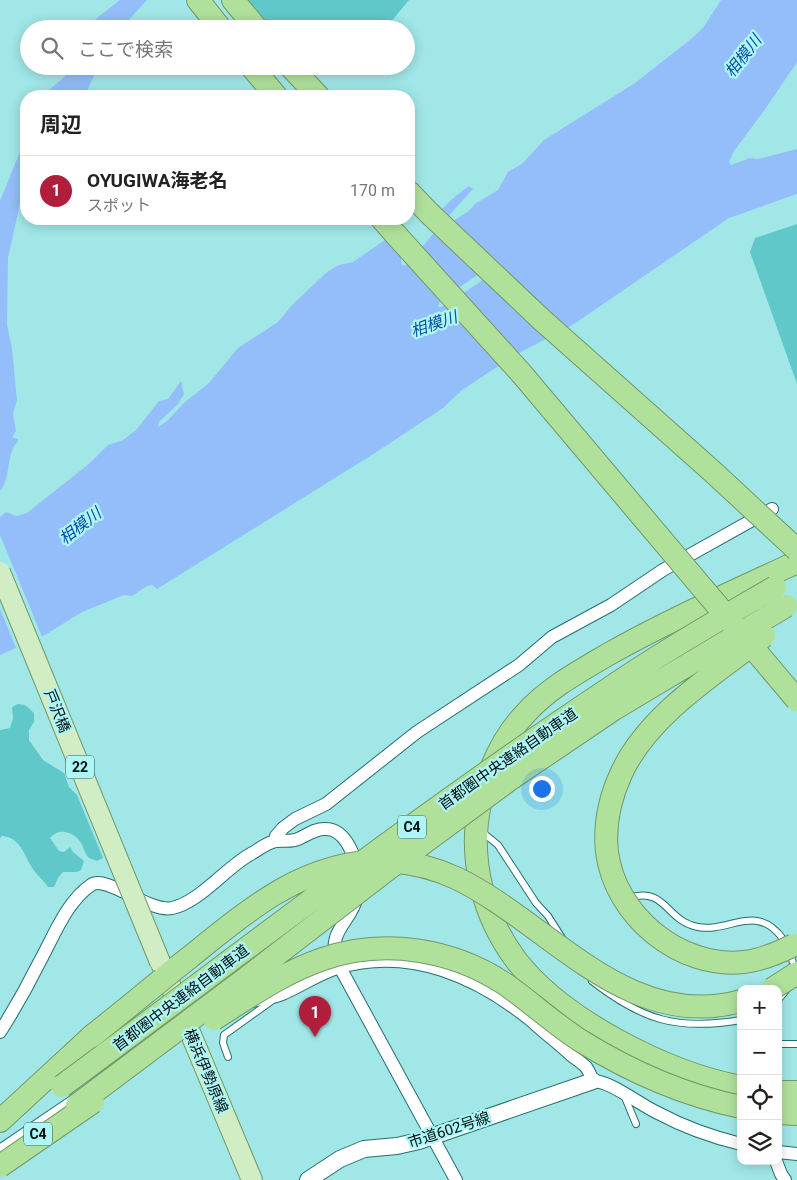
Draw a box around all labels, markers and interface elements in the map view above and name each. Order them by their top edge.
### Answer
search box [20,20,415,75]
water label: 相模川 [721,30,766,81]
icon: search [38,34,66,62]
text: ここで検索 [78,38,173,61]
text: 周辺 [40,113,82,137]
text: OYUGIWA海老名 [87,169,228,192]
text: 1 [51,181,61,200]
text: 170 m [350,181,395,200]
text: スポット [87,196,151,215]
water label: 相模川 [408,307,462,341]
water label: 相模川 [55,503,106,548]
street label: 戸沢橋 [40,687,74,735]
street label: 首都圏中央連絡自動車道 [435,704,581,814]
road number: 22 [66,756,94,779]
your location [529,776,555,802]
road number: C4 [398,816,426,839]
street label: 首都圏中央連絡自動車道 [110,941,252,1055]
map controls [737,985,782,1165]
button: + [737,985,782,1030]
pin: 1 [299,996,331,1037]
street label: 横浜伊勢原線 [180,1026,232,1116]
button: − [737,1030,782,1075]
button: locate [737,1075,782,1120]
street label: 市道602号線 [406,1108,492,1152]
button: layers [737,1120,782,1165]
road number: C4 [24,1122,52,1146]

